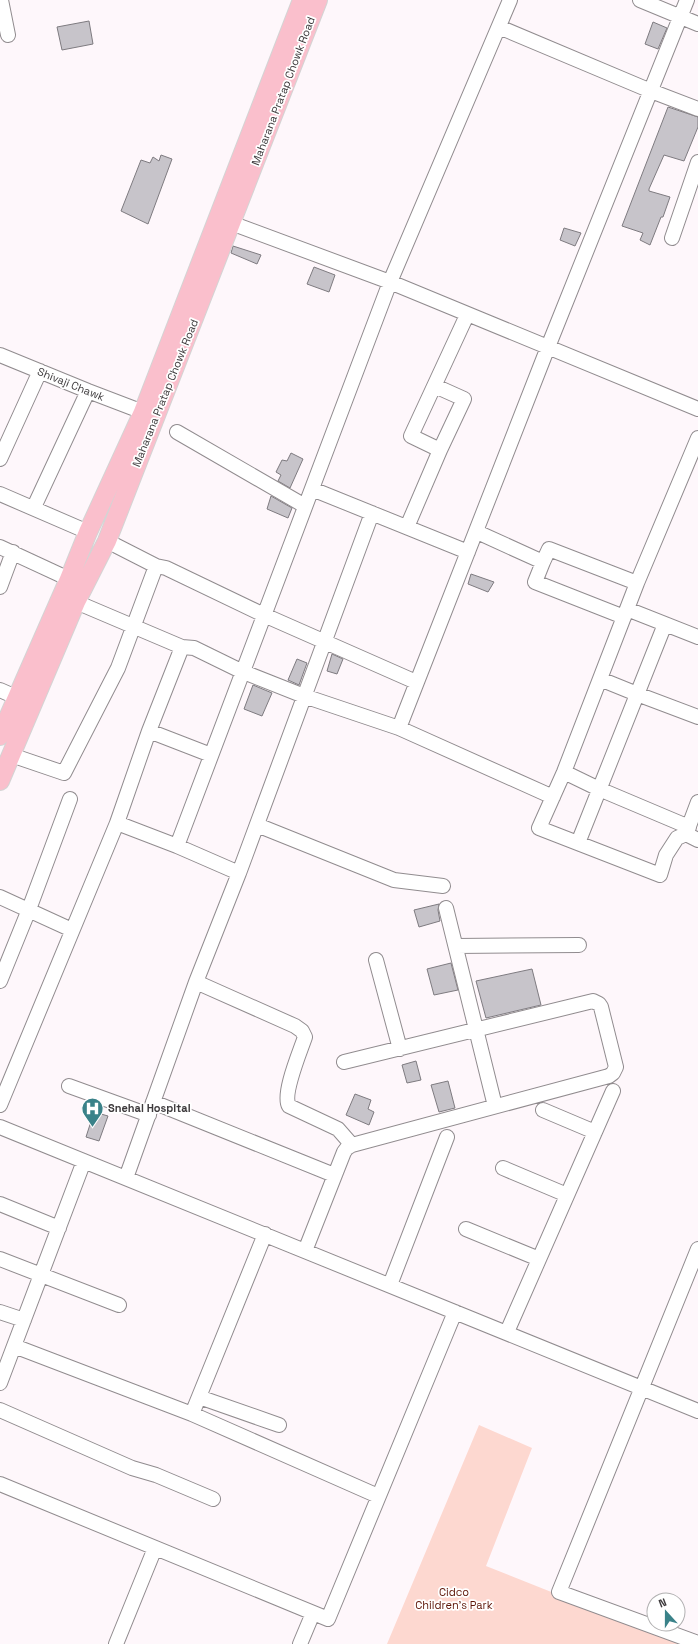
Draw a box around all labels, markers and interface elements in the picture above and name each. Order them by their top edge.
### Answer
street label: Maharana Pratap Chowk Road [248,15,318,167]
street label: Maharana Pratap Chowk Road [129,317,201,469]
street label: Shivaji Chawk [35,364,107,404]
hospital icon: Snehal Hospital [80,1095,106,1128]
place label: Snehal Hospital [108,1101,191,1115]
park label: Cidco Children's Park [415,1585,493,1612]
north arrow [646,1592,686,1632]
text: N [656,1595,668,1611]

